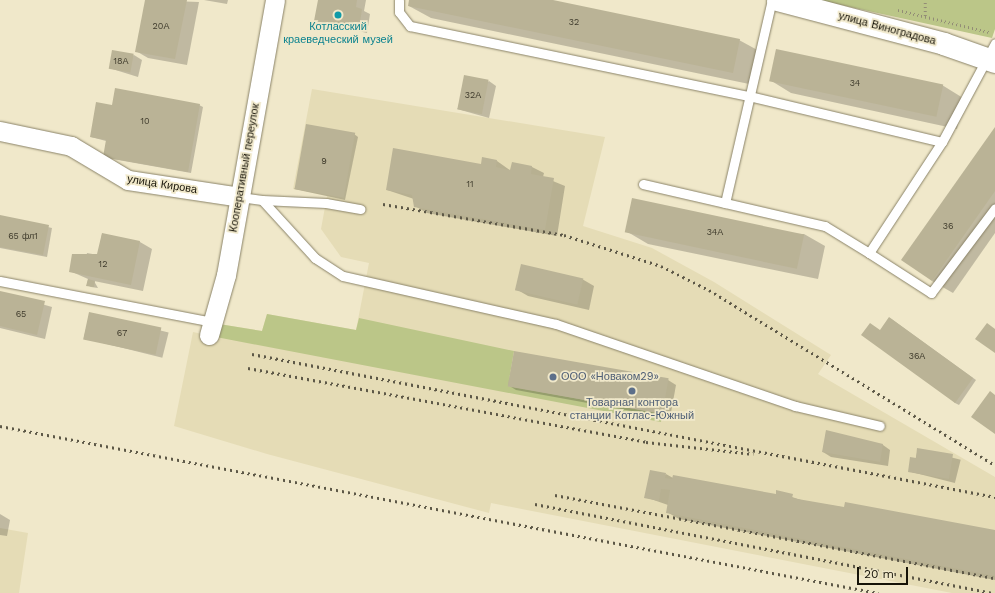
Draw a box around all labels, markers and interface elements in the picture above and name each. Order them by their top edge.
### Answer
marker: Котласский краеведческий музей [333,10,343,20]
street label: улица Виноградова [837,10,937,48]
house number: 32 [569,17,579,27]
house number: 20А [153,21,169,31]
place label: Котласский краеведческий музей [283,21,393,47]
house number: 18А [113,56,129,66]
house number: 34 [850,78,860,88]
house number: 32А [465,90,481,100]
street label: Кооперативный переулок [227,103,263,233]
house number: 10 [140,116,150,126]
house number: 9 [321,156,327,166]
street label: улица Кирова [126,173,198,197]
house number: 11 [466,179,474,189]
house number: 36 [943,221,953,231]
house number: 34А [707,227,723,237]
house number: 65 фл1 [8,231,38,241]
house number: 12 [99,259,107,269]
house number: 65 [16,309,26,319]
house number: 67 [117,328,127,338]
house number: 36А [909,351,925,361]
place label: ООО «Новаком29» [561,370,659,384]
marker: ООО «Новаком29» [548,372,558,382]
marker: Товарная контора станции Котлас-Южный [627,386,637,396]
place label: Товарная контора станции Котлас-Южный [570,397,694,423]
scale bar [859,559,910,585]
text: 20 m [864,567,894,581]

